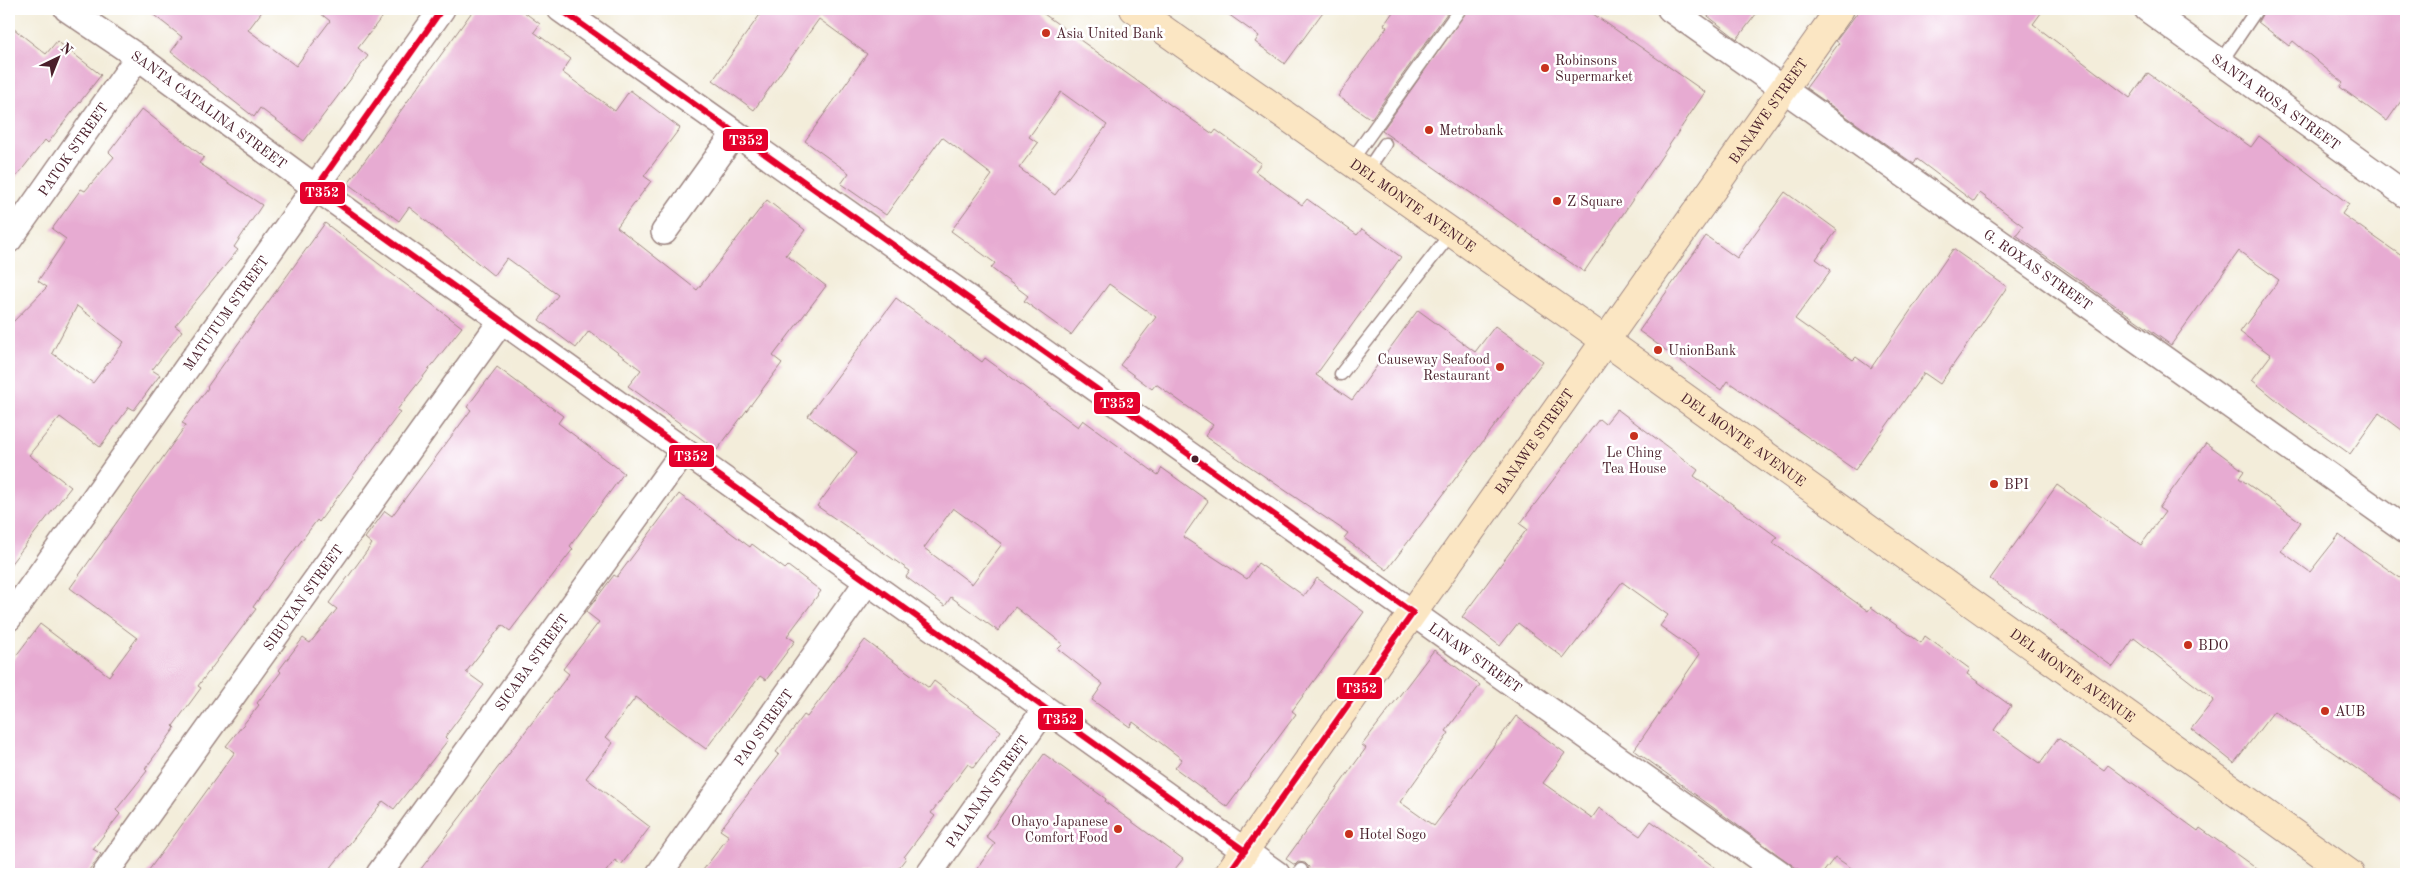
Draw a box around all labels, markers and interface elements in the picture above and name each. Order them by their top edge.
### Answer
marker: Asia United Bank [1040,27,1052,39]
place label: Asia United Bank [1056,27,1164,41]
north arrow [32,32,82,82]
text: N [57,40,75,58]
street label: SANTA CATALINA STREET [128,49,289,172]
street label: SANTA ROSA STREET [2209,52,2342,153]
place label: Robinsons Supermarket [1555,54,1633,84]
street label: BANAWE STREET [1727,56,1811,166]
marker: Robinsons Supermarket [1539,62,1551,74]
street label: PATOK STREET [36,101,111,199]
marker: Metrobank [1423,124,1435,136]
place label: Metrobank [1439,124,1504,138]
line badge: T352 [722,128,769,152]
text: T352 [729,134,763,148]
street label: DEL MONTE AVENUE [1347,157,1478,255]
line badge: T352 [299,181,346,205]
text: T352 [305,186,339,200]
marker: Z Square [1551,195,1563,207]
place label: Z Square [1567,195,1622,209]
street label: G. ROXAS STREET [1981,227,2094,313]
street label: MATUTUM STREET [181,254,272,374]
marker: UnionBank [1652,344,1664,356]
place label: UnionBank [1668,344,1736,358]
place label: Causeway Seafood Restaurant [1377,353,1490,383]
marker: Causeway Seafood Restaurant [1494,361,1506,373]
street label: BANAWE STREET [1493,387,1577,497]
line badge: T352 [1093,391,1141,415]
street label: DEL MONTE AVENUE [1678,391,1808,490]
text: T352 [1100,397,1134,411]
marker: Le Ching Tea House [1628,430,1640,442]
line badge: T352 [668,444,715,468]
place label: Le Ching Tea House [1602,446,1666,476]
text: T352 [674,450,708,464]
unlabelled marker [1190,454,1200,464]
marker: BPI [1988,478,2000,490]
place label: BPI [2004,478,2029,492]
street label: SIBUYAN STREET [261,543,346,654]
street label: SICABA STREET [493,612,572,714]
street label: LINAW STREET [1426,621,1524,696]
street label: DEL MONTE AVENUE [2007,627,2137,725]
marker: BDO [2182,639,2194,651]
place label: BDO [2198,639,2229,653]
line badge: T352 [1336,676,1383,700]
text: T352 [1343,682,1377,696]
street label: PAO STREET [732,687,796,769]
marker: AUB [2319,705,2331,717]
place label: AUB [2335,705,2365,719]
line badge: T352 [1037,707,1084,731]
text: T352 [1043,713,1077,727]
street label: PALANAN STREET [944,733,1032,850]
place label: Ohayo Japanese Comfort Food [1011,815,1108,845]
marker: Ohayo Japanese Comfort Food [1112,823,1124,835]
marker: Hotel Sogo [1343,828,1355,840]
place label: Hotel Sogo [1359,828,1426,842]

